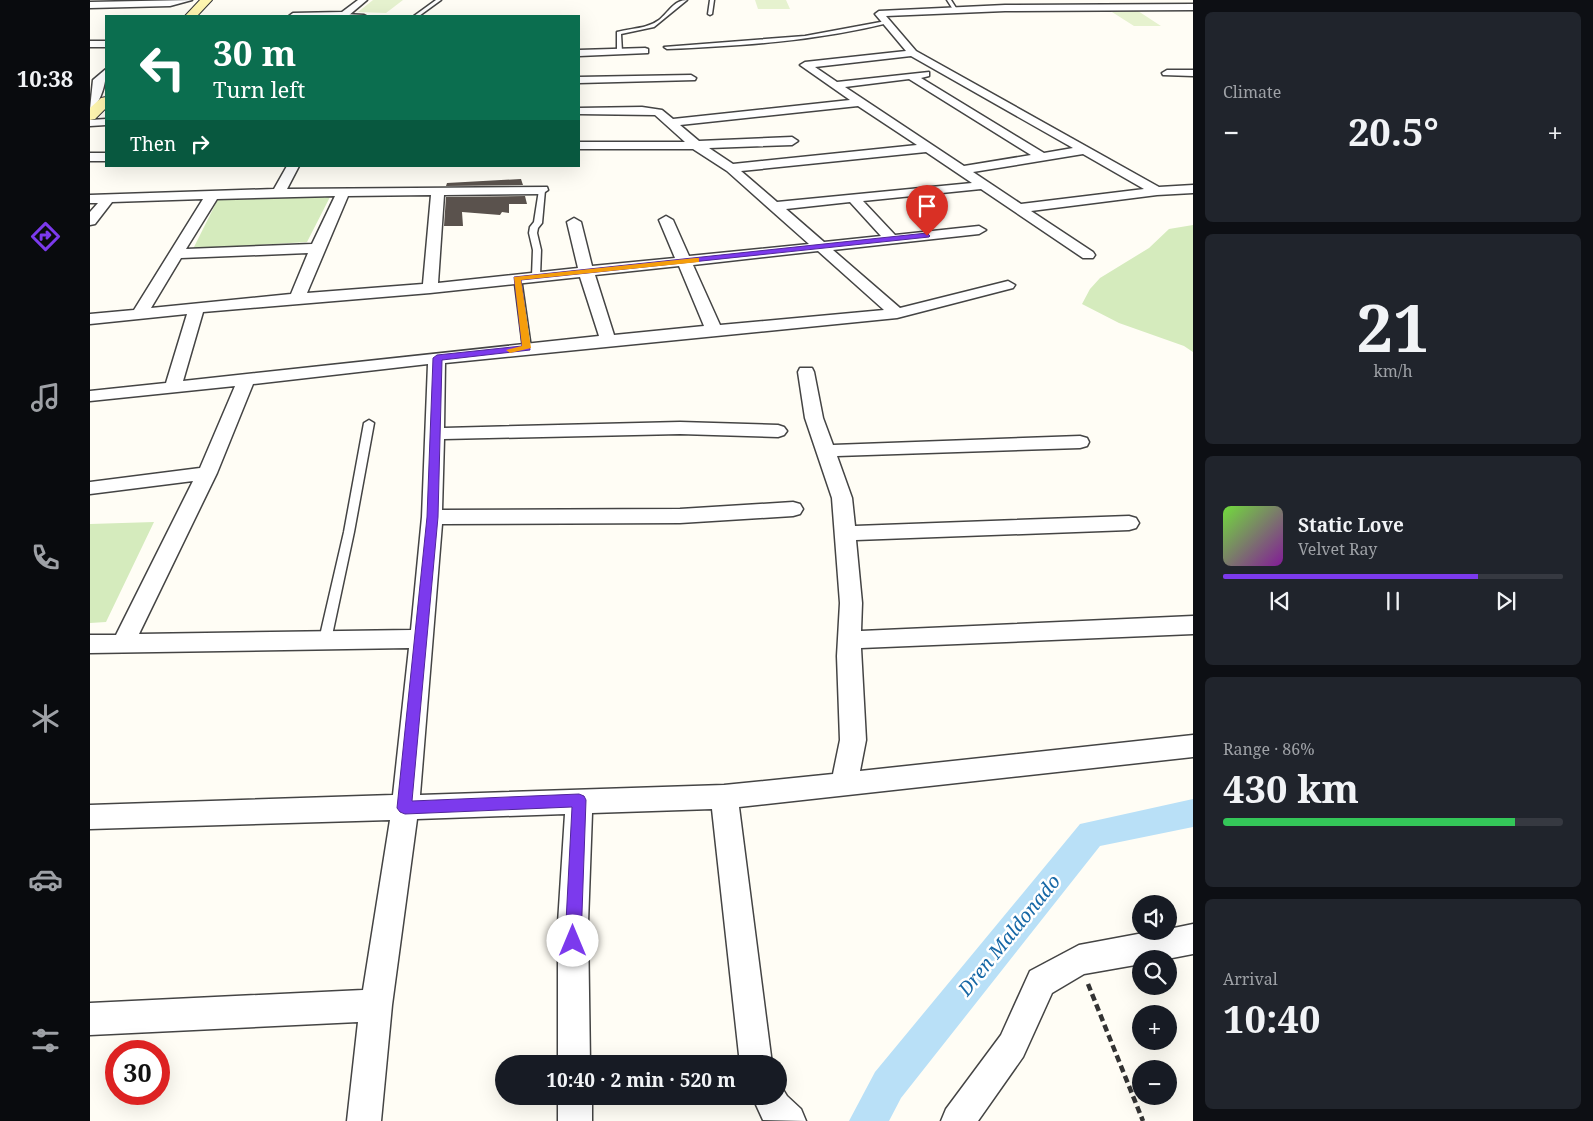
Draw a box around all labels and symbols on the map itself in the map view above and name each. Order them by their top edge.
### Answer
pin [906,185,948,236]
water label: Dren Maldonado [951,869,1066,1002]
position arrow [546,914,598,966]
speed limit sign: 30 [105,1040,170,1105]

